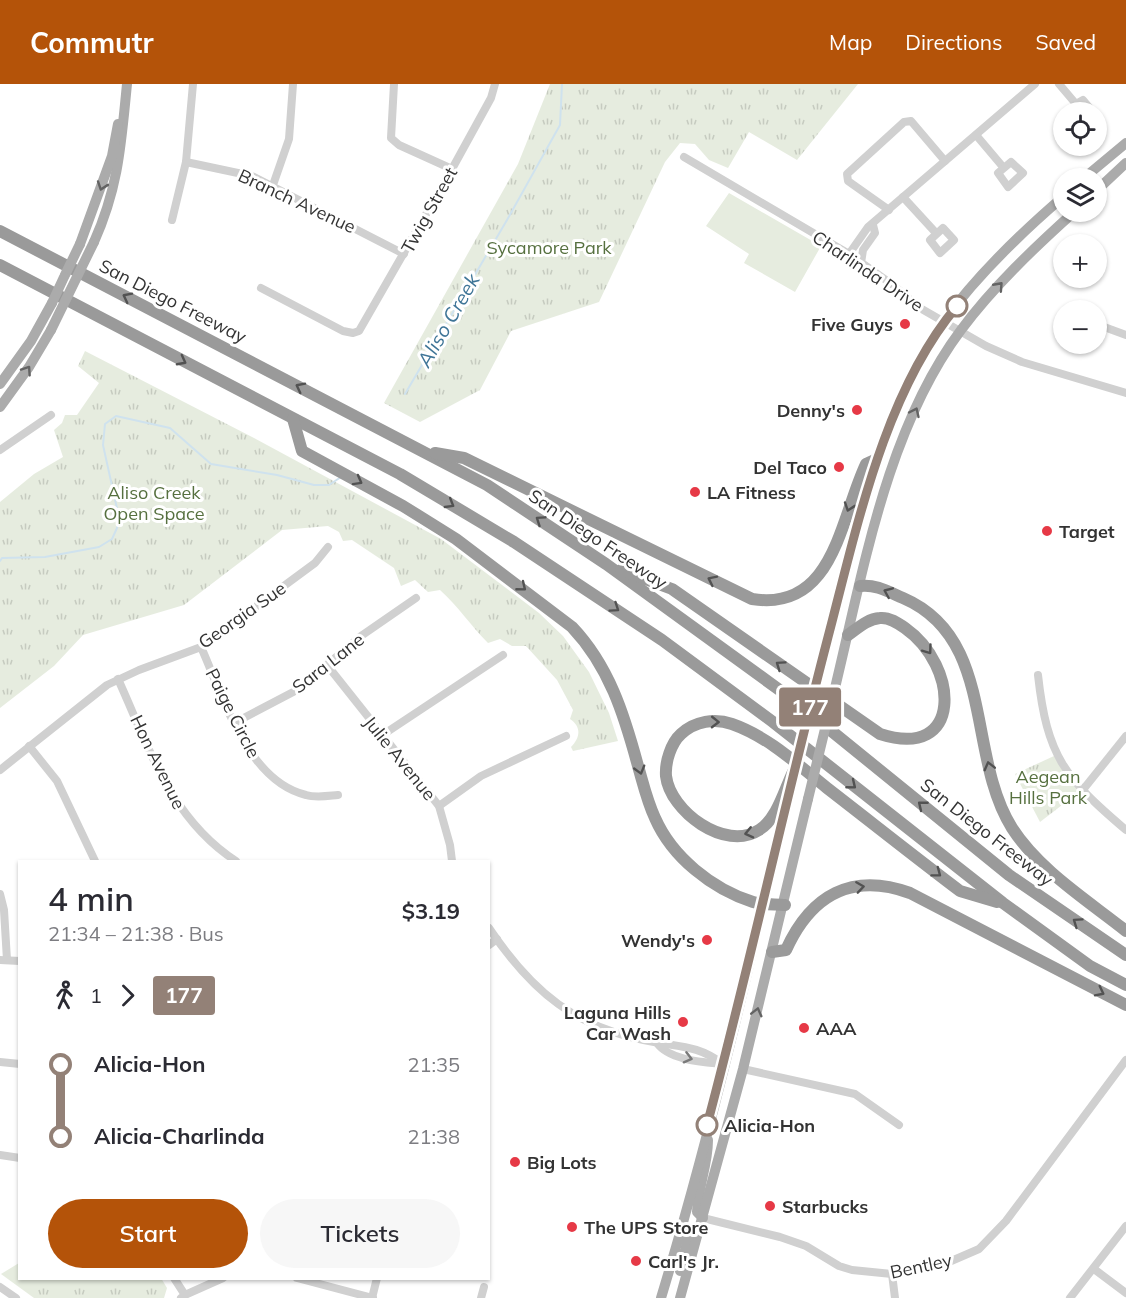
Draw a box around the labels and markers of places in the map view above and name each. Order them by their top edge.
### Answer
unlabelled marker [946,295,968,317]
place label: Five Guys [811,313,893,336]
marker: Five Guys [898,317,912,331]
place label: Denny's [777,399,845,422]
marker: Denny's [850,403,864,417]
place label: Del Taco [753,456,827,479]
marker: Del Taco [832,460,846,474]
place label: LA Fitness [707,481,796,504]
marker: LA Fitness [688,485,702,499]
place label: Target [1059,520,1115,543]
marker: Target [1040,524,1054,538]
place label: Wendy's [621,929,695,952]
marker: Wendy's [700,933,714,947]
place label: Laguna Hills Car Wash [564,1001,671,1045]
marker: Laguna Hills Car Wash [676,1015,690,1029]
place label: AAA [816,1017,857,1040]
marker: AAA [797,1021,811,1035]
marker: Alicia-Hon [696,1114,718,1136]
place label: Alicia-Hon [724,1114,815,1137]
place label: Big Lots [527,1151,597,1174]
marker: Big Lots [508,1155,522,1169]
place label: Starbucks [782,1195,868,1218]
marker: Starbucks [763,1199,777,1213]
place label: The UPS Store [584,1216,708,1239]
marker: The UPS Store [565,1220,579,1234]
place label: Carl's Jr. [648,1250,719,1273]
marker: Carl's Jr. [629,1254,643,1268]

